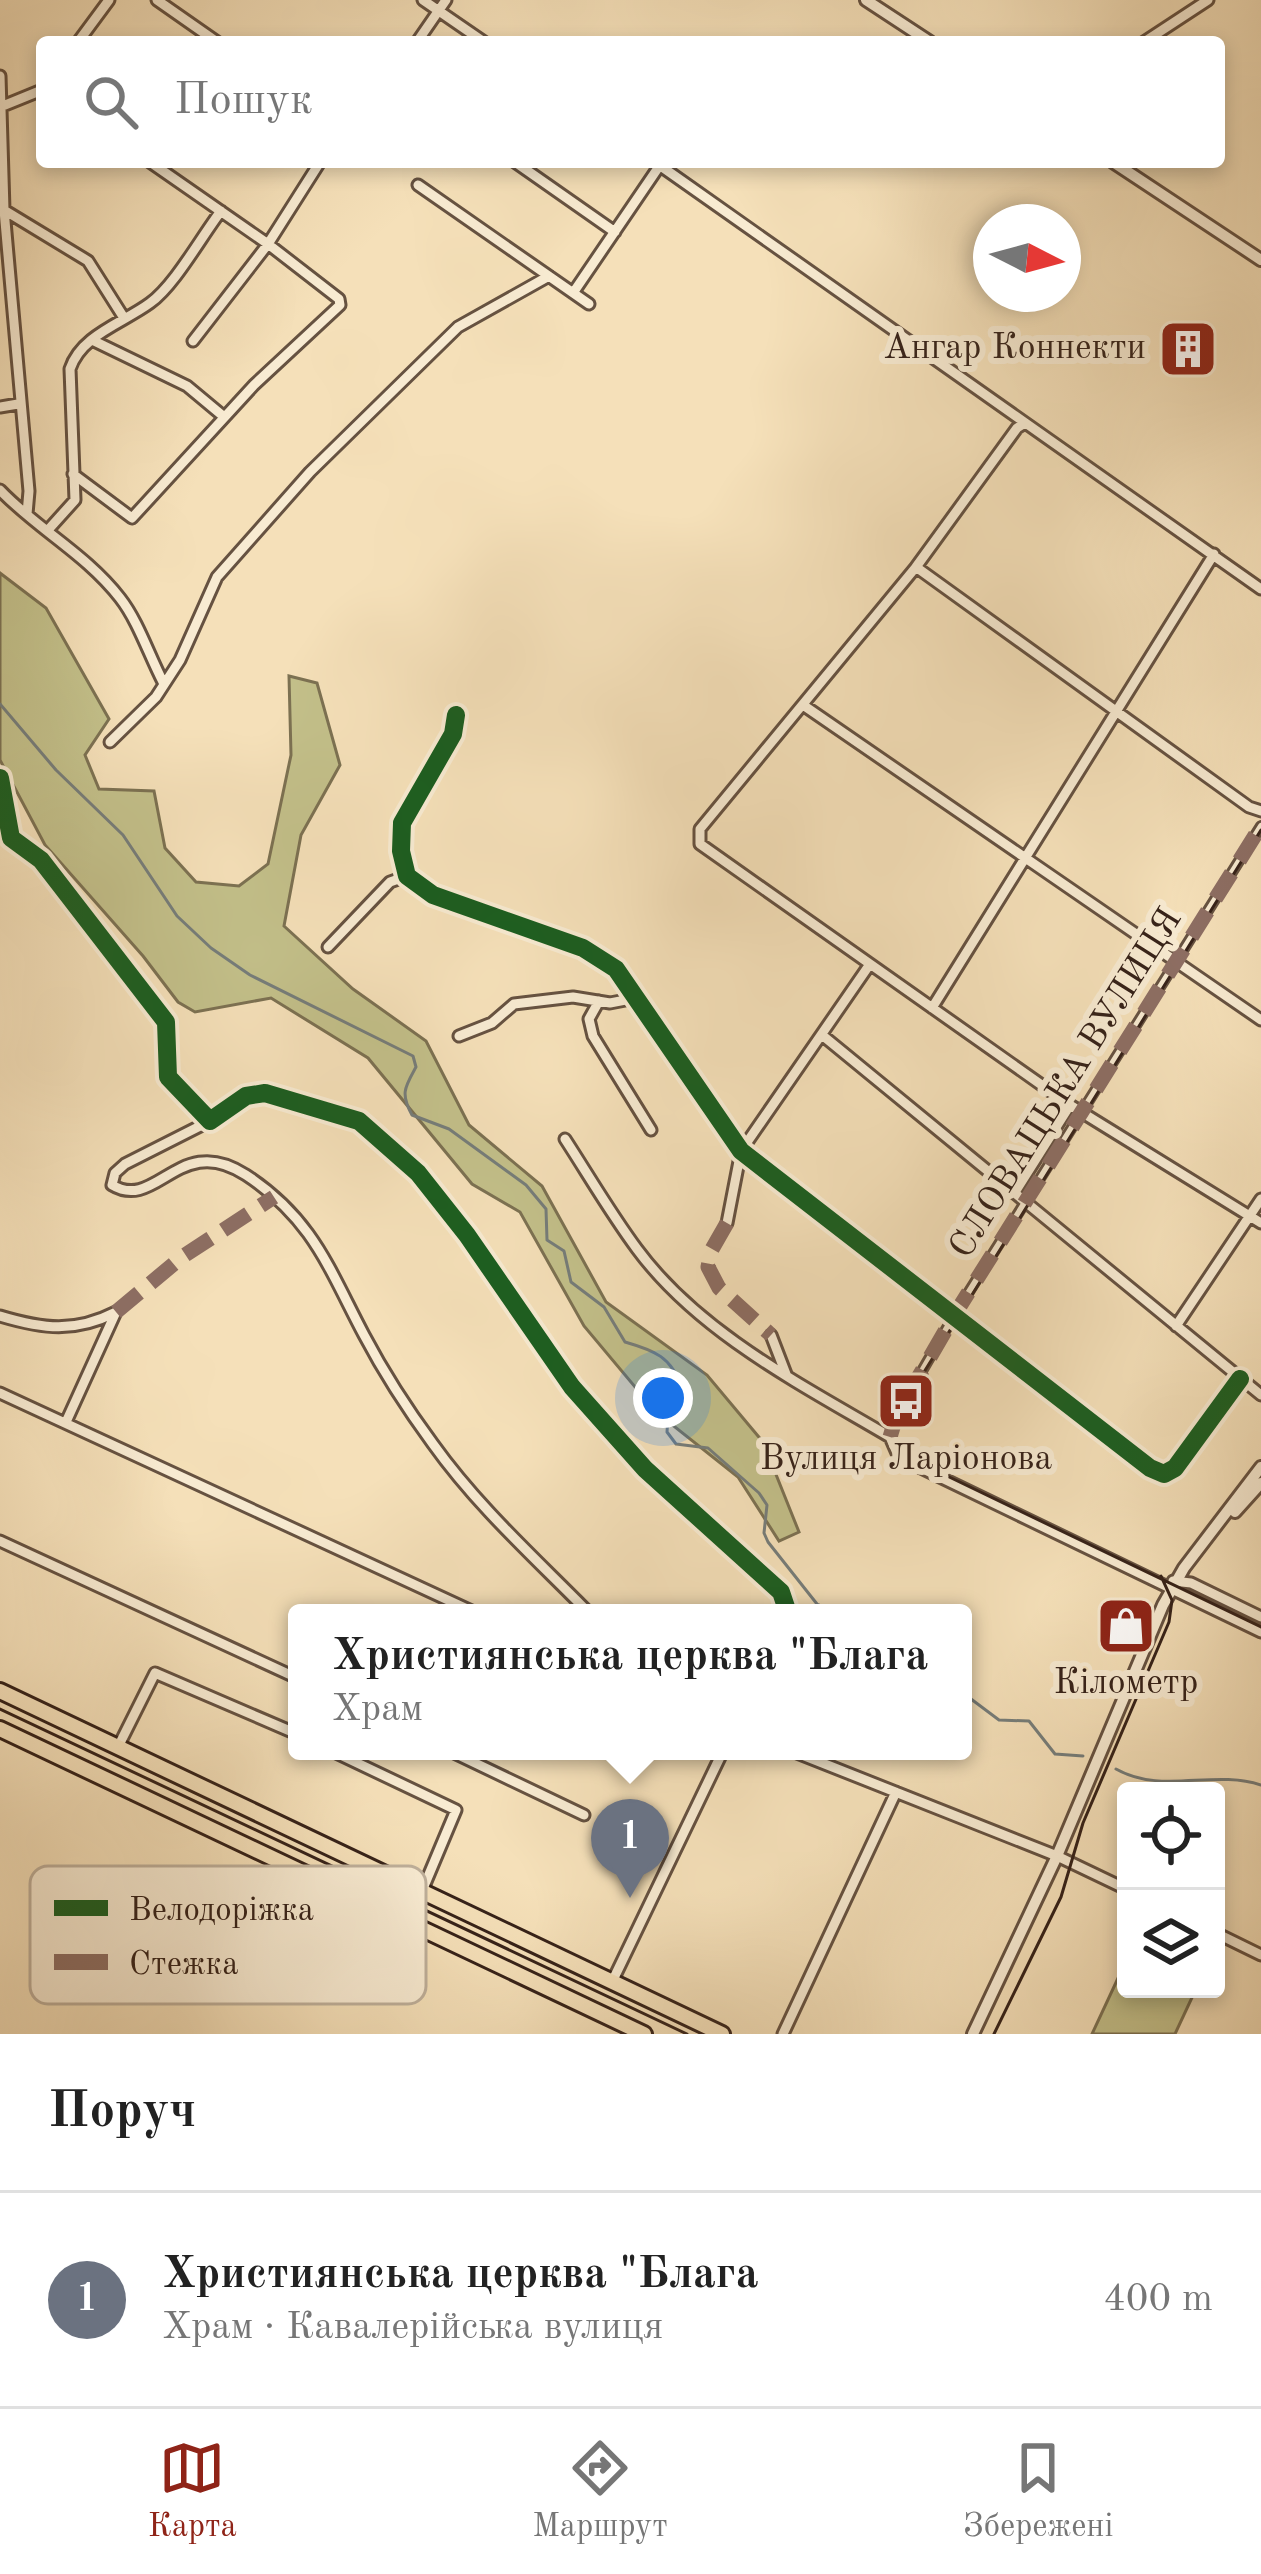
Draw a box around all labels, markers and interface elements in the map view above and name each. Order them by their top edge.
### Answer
search box [36,36,1225,168]
icon: search [78,69,144,135]
text: Пошук [174,79,313,124]
north arrow [973,204,1081,312]
building icon: Ангар Коннекти [1157,318,1219,380]
place label: Ангар Коннекти [883,331,1146,367]
street label: СЛОВАЦЬКА ВУЛИЦЯ [944,903,1190,1265]
your location [633,1368,693,1428]
bus stop icon: Вулиця Ларіонова [875,1370,937,1432]
place label: Вулиця Ларіонова [760,1442,1053,1478]
shop icon: Кілометр [1095,1595,1157,1657]
popup [288,1604,972,1760]
text: Християнська церква "Блага [332,1635,928,1680]
place label: Кілометр [1054,1666,1198,1702]
text: Храм [332,1690,423,1729]
map controls [1117,1782,1225,1998]
button: locate [1117,1782,1225,1890]
pin: 1 [591,1799,669,1898]
legend [30,1866,426,2004]
button: layers [1117,1890,1225,1998]
text: Велодоріжка [129,1895,314,1928]
text: Стежка [129,1949,238,1982]
text: Поруч [48,2087,196,2138]
text: Християнська церква "Блага [162,2253,759,2298]
text: 1 [76,2280,98,2319]
text: 400 m [1103,2280,1213,2319]
text: Храм · Кавалерійська вулиця [162,2308,663,2347]
tab: Карта [148,2435,237,2548]
tab: Маршрут [532,2435,668,2548]
tab: Збережені [963,2435,1113,2548]

